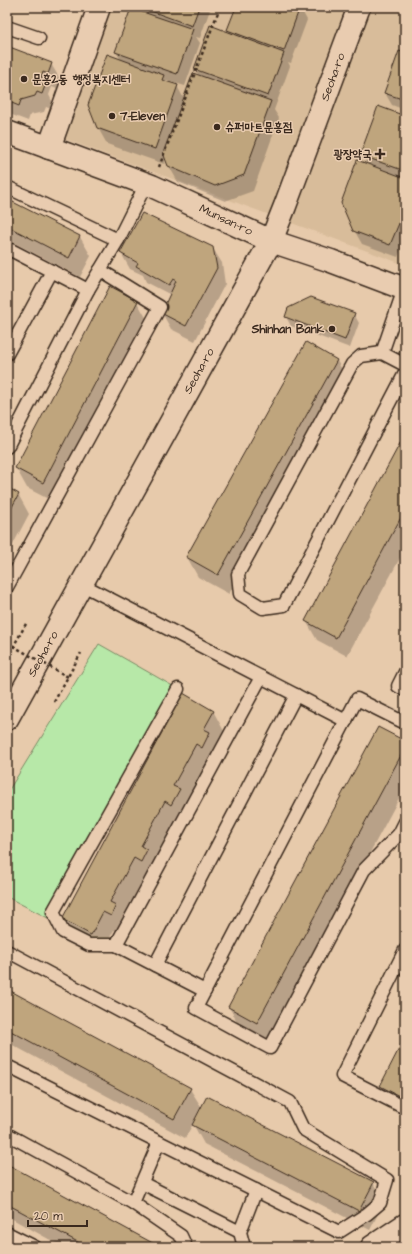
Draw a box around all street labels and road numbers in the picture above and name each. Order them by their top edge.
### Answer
street label: Seoha-ro [316,50,350,103]
street label: Munsan-ro [196,200,256,240]
street label: Seoha-ro [179,345,219,397]
street label: Seoha-ro [23,628,63,680]

